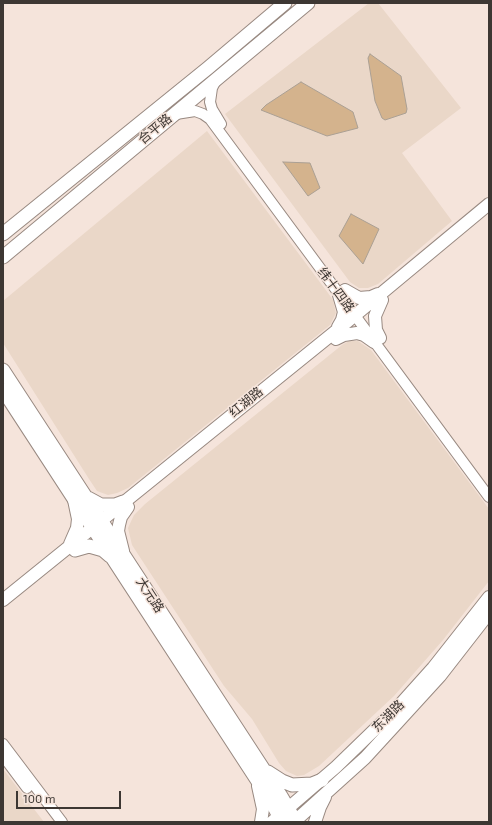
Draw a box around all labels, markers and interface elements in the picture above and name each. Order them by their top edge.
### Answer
street label: 合平路 [135,110,175,148]
street label: 纬十四路 [314,264,358,316]
street label: 红湖路 [226,384,266,420]
street label: 大元路 [133,574,167,616]
street label: 东湖路 [369,697,407,735]
scale bar [18,783,123,809]
text: 100 m [23,791,55,805]

